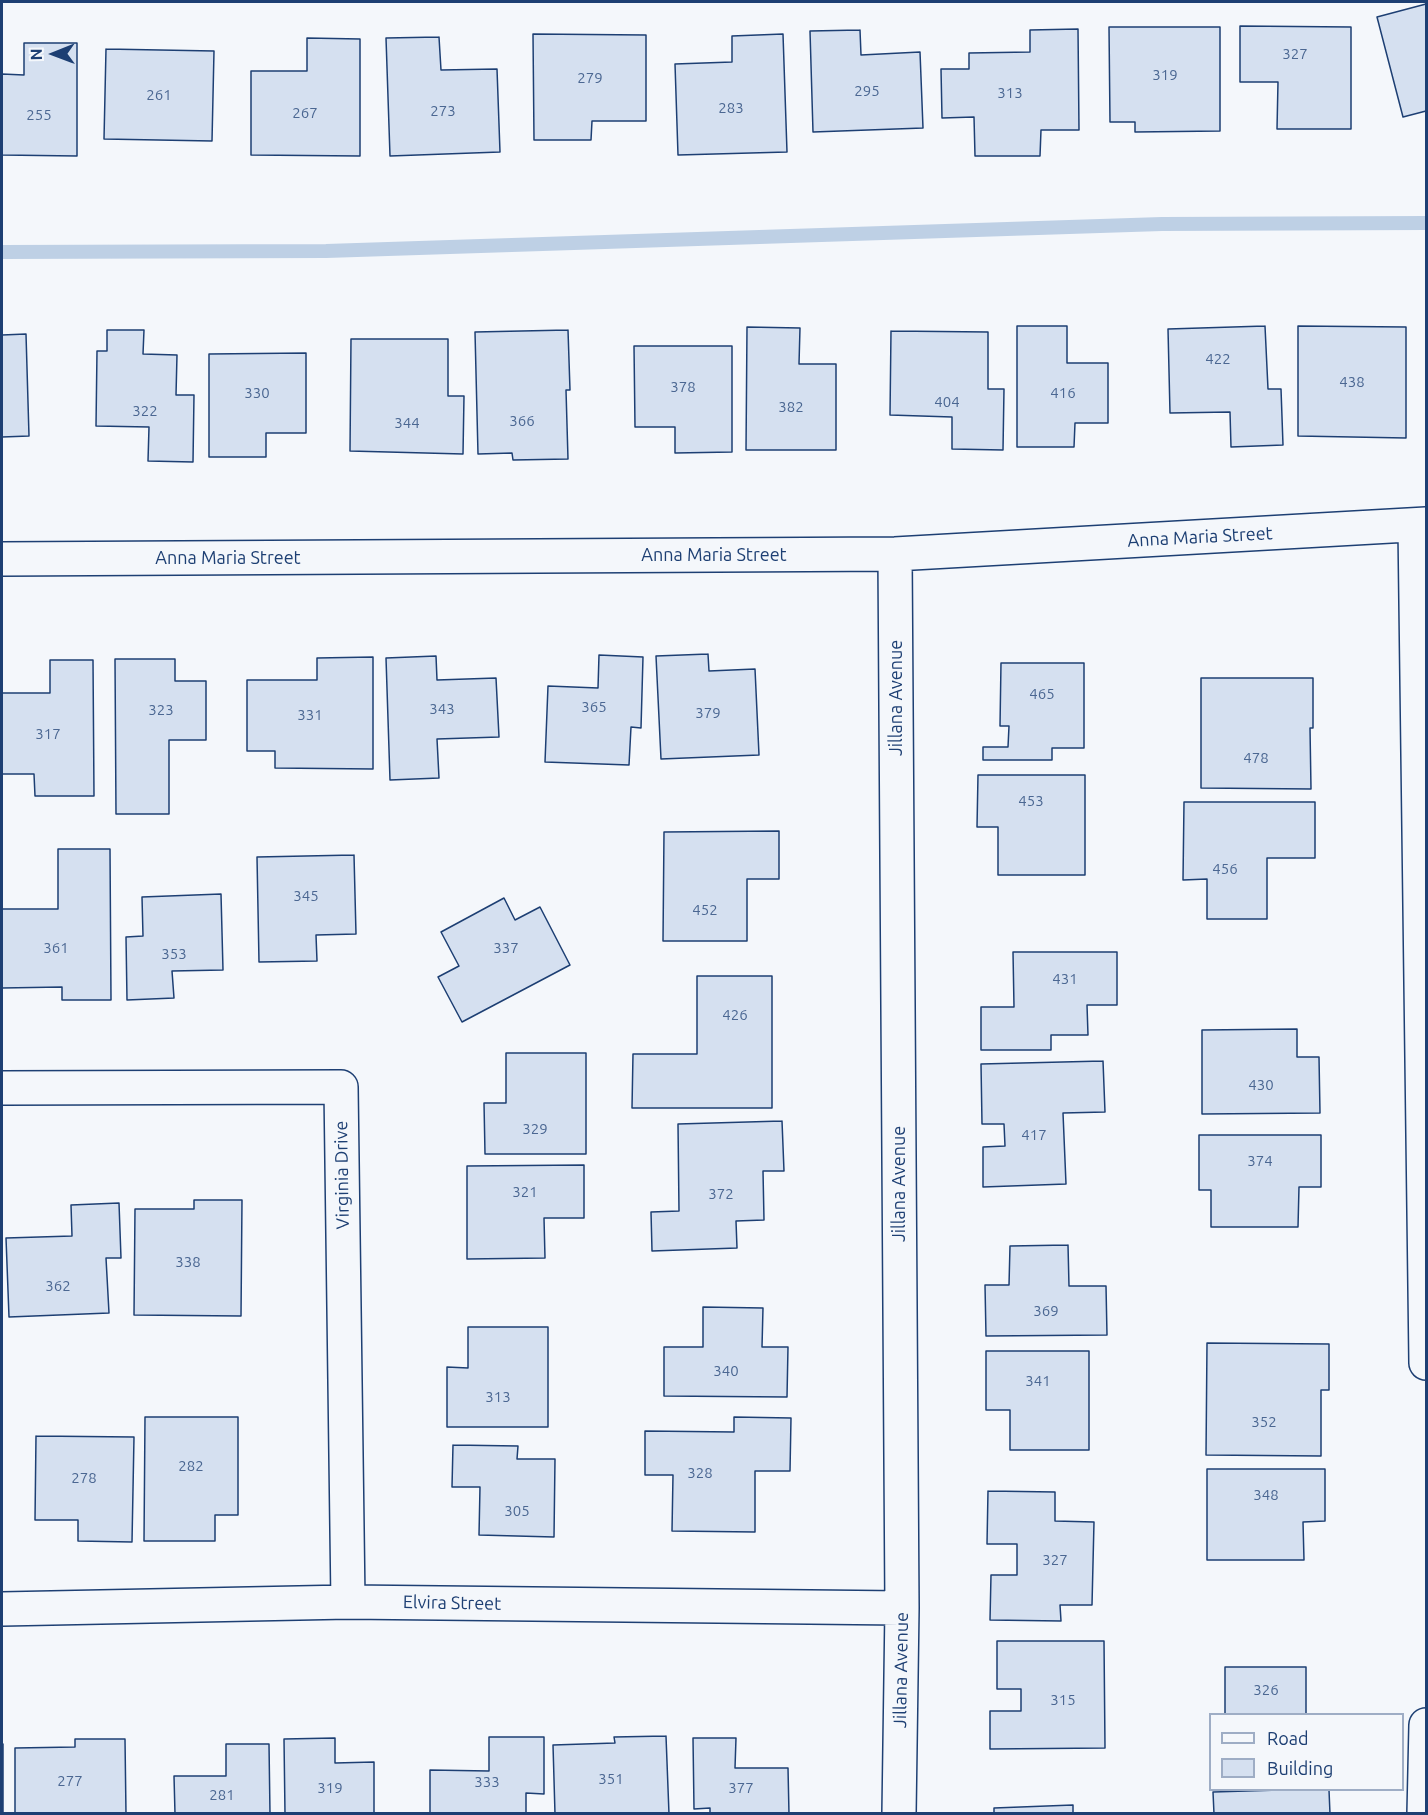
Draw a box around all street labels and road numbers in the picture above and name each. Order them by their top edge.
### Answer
street label: Anna Maria Street [1127,522,1273,552]
street label: Anna Maria Street [641,544,787,566]
street label: Anna Maria Street [155,547,301,569]
street label: Jillana Avenue [885,640,907,756]
street label: Virginia Drive [330,1121,354,1229]
street label: Jillana Avenue [888,1126,910,1242]
street label: Elvira Street [403,1591,501,1615]
street label: Jillana Avenue [889,1612,913,1728]

